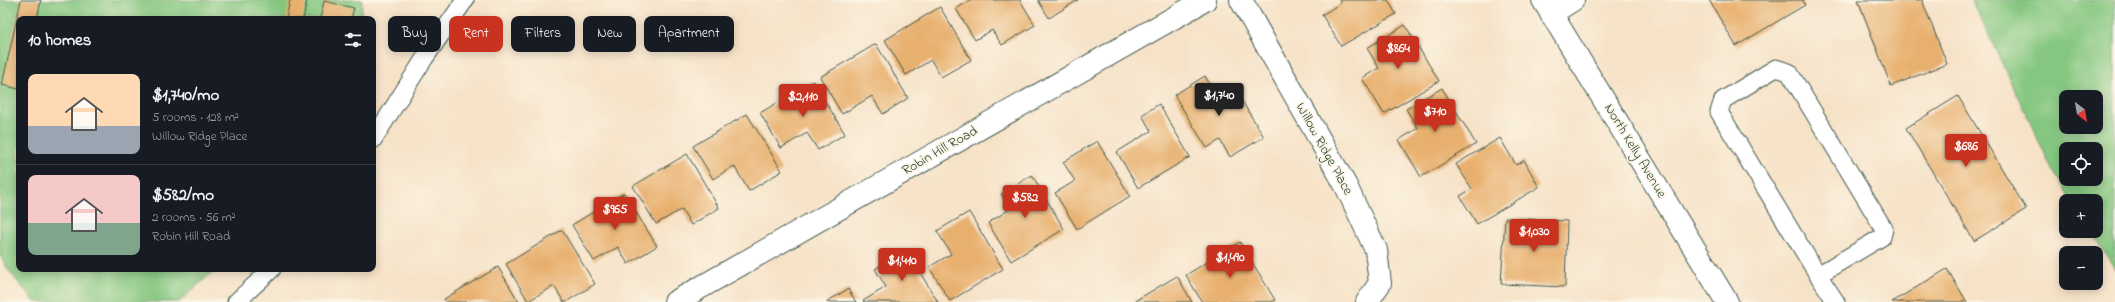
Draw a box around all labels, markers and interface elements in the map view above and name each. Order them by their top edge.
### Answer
chip: Buy [388,16,441,52]
chip: Rent [449,16,503,52]
chip: Filters [511,16,575,52]
chip: New [583,16,636,52]
chip: Apartment [644,16,734,52]
text: 10 homes [28,28,91,53]
icon: filters [342,29,364,51]
pin: $864 [1374,36,1422,70]
text: $864 [1386,39,1410,58]
text: $1,740/mo [152,83,219,108]
pin: $1,740 [1186,83,1252,117]
pin: $2,110 [770,84,836,118]
text: $1,740 [1204,86,1234,105]
text: $2,110 [788,87,818,106]
icon: home [60,90,108,138]
north arrow [2059,90,2103,134]
map controls [2059,90,2103,290]
street label: Willow Ridge Place [1289,99,1358,200]
pin: $710 [1411,99,1459,133]
street label: North Kelly Avenue [1598,100,1672,203]
text: $710 [1424,102,1446,121]
text: 5 rooms · 128 m² [152,108,239,127]
street label: Robin Hill Road [898,121,982,181]
text: Willow Ridge Place [152,127,247,146]
pin: $686 [1942,134,1990,168]
text: $686 [1954,137,1978,156]
button: locate [2059,142,2103,186]
text: $582/mo [152,183,214,208]
pin: $582 [1001,185,1049,219]
text: $582 [1012,188,1038,207]
icon: home [60,191,108,239]
button: + [2059,194,2103,238]
pin: $965 [591,197,639,231]
text: $965 [603,200,627,219]
text: 2 rooms · 56 m² [152,208,236,227]
pin: $1,030 [1501,219,1567,253]
text: $1,030 [1519,222,1549,241]
text: Robin Hill Road [152,227,230,246]
pin: $1,490 [1197,245,1263,279]
button: − [2059,246,2103,290]
pin: $1,410 [869,248,935,282]
text: $1,490 [1215,248,1245,267]
text: $1,410 [887,251,917,270]

